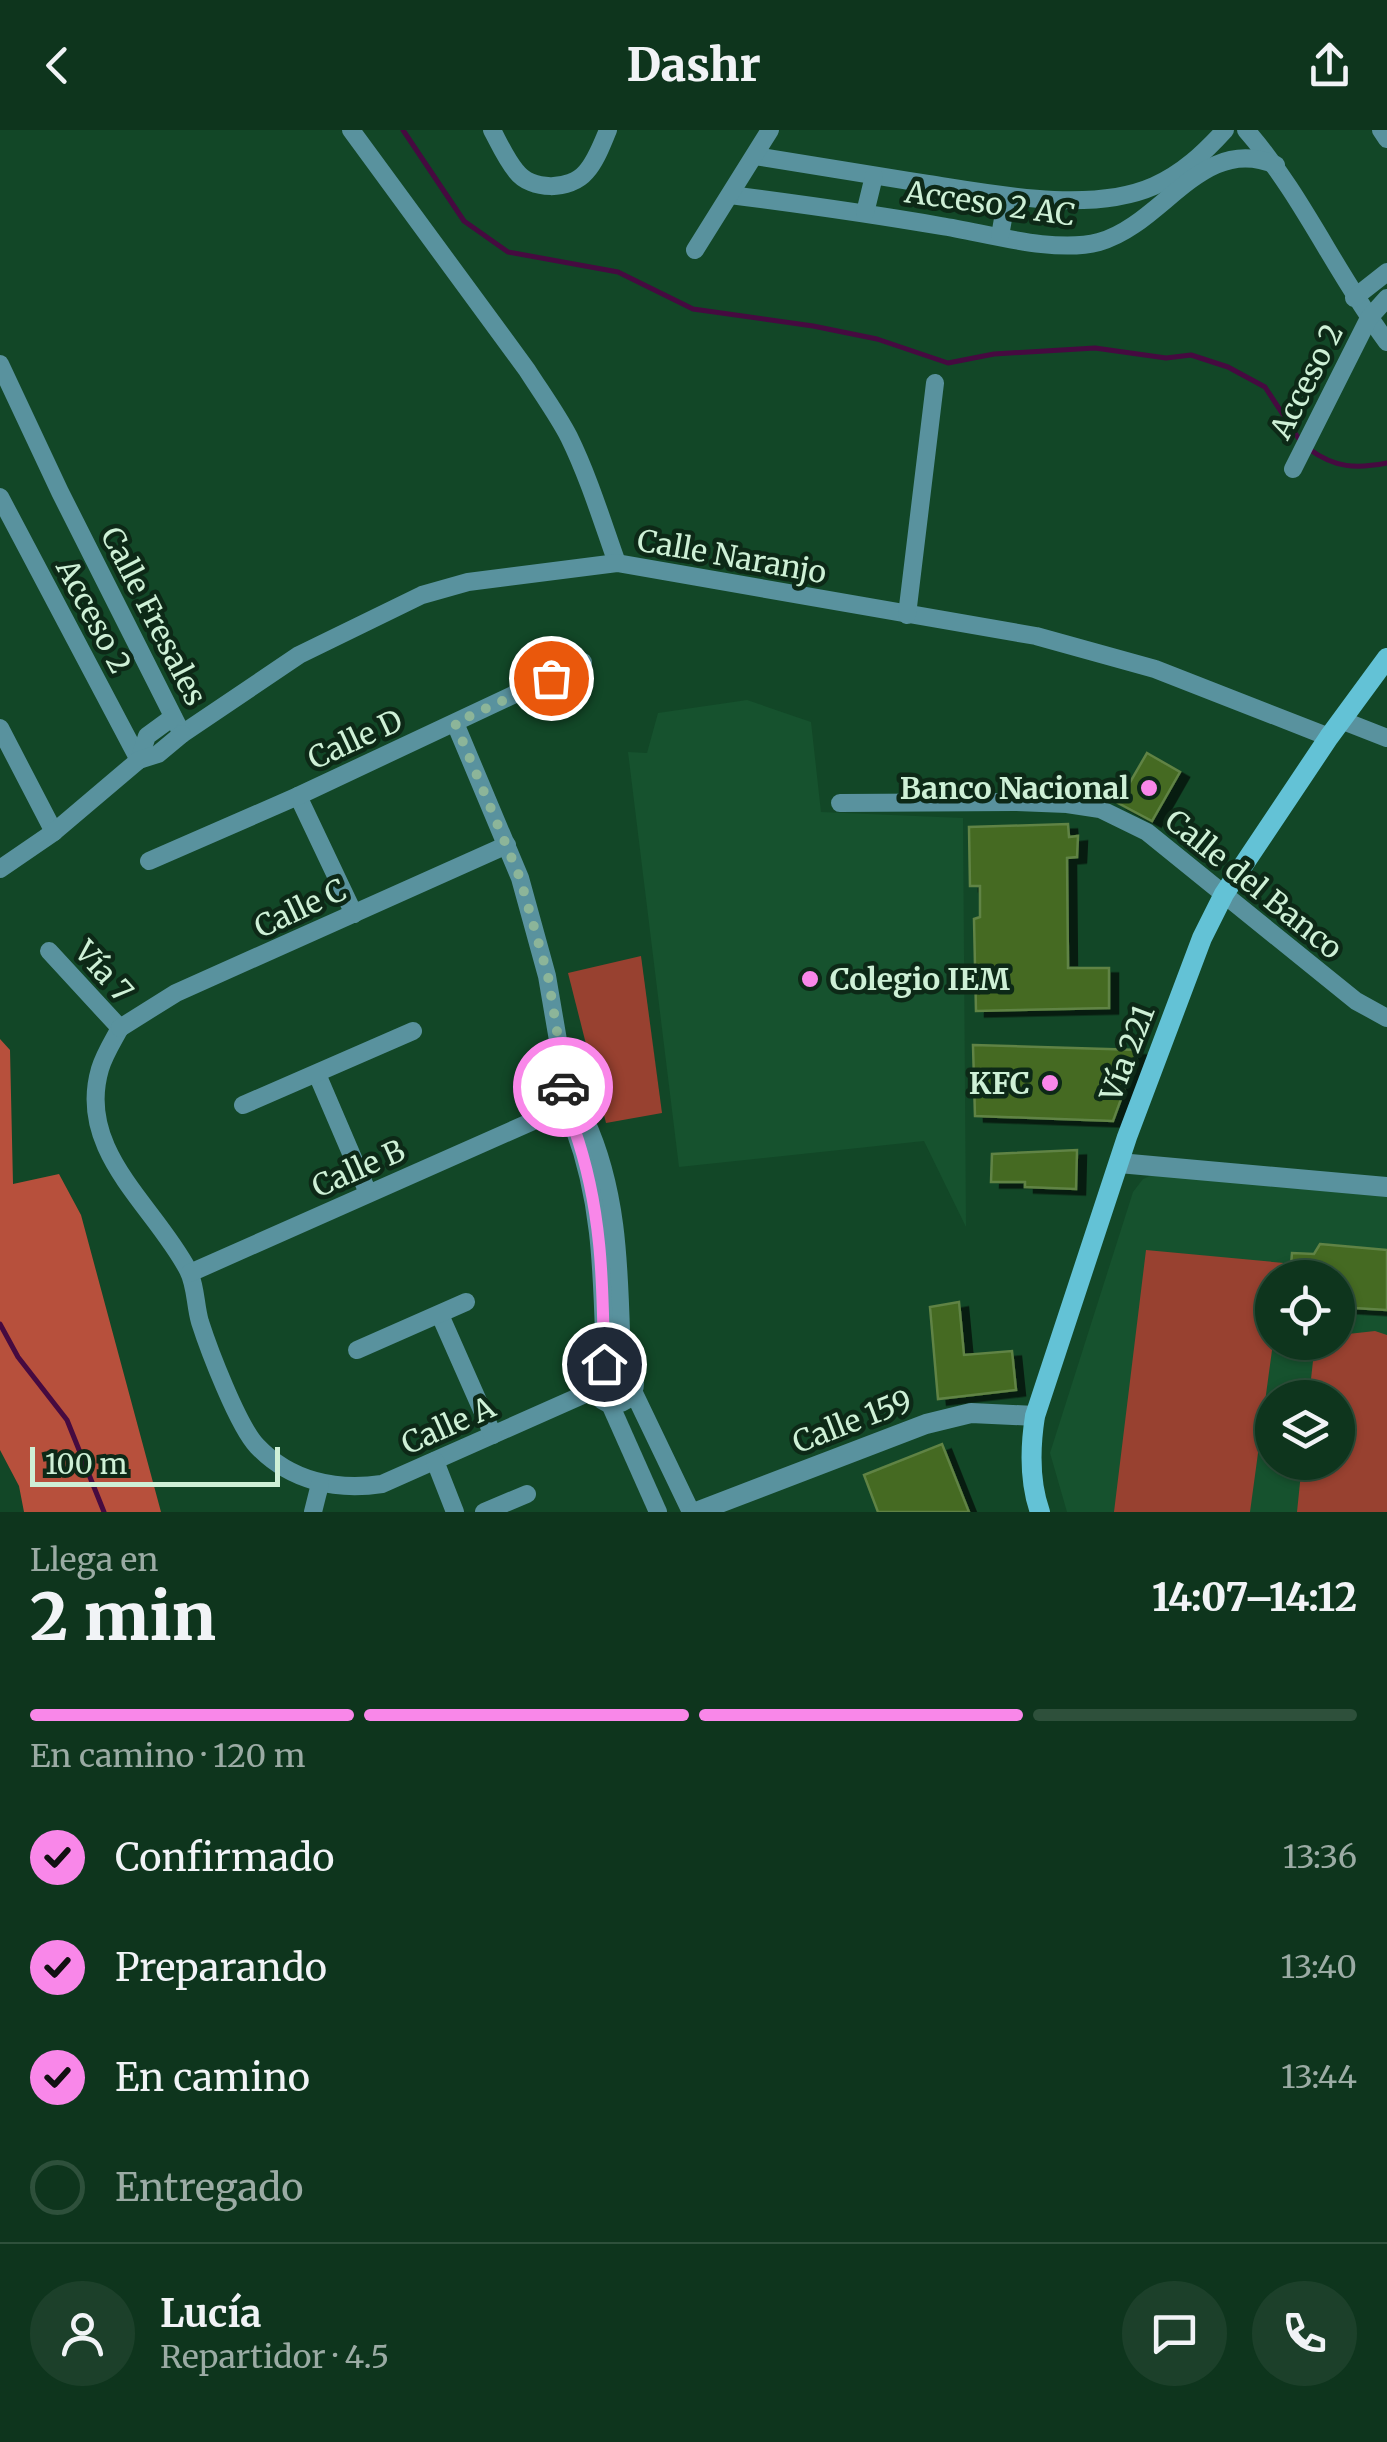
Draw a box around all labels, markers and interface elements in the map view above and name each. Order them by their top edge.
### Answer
text: Dashr [626,37,761,93]
icon: back [30,38,85,93]
icon: share [1302,38,1357,93]
street label: Acceso 2 AC [902,172,1077,234]
street label: Acceso 2 [1261,317,1351,446]
street label: Calle Fresales [93,520,215,712]
street label: Calle Naranjo [634,521,830,591]
street label: Acceso 2 [48,552,140,680]
pin [509,636,594,721]
icon: bag [524,651,579,706]
street label: Calle D [302,701,408,777]
place label: Banco Nacional [900,769,1129,807]
marker: Banco Nacional [1138,777,1160,799]
street label: Calle del Banco [1158,801,1350,967]
street label: Calle C [248,870,352,946]
street label: Vía 7 [66,932,141,1010]
place label: Colegio IEM [830,960,1010,998]
marker: Colegio IEM [799,968,821,990]
street label: Vía 221 [1091,999,1163,1107]
courier [513,1037,613,1137]
icon: car [536,1060,591,1115]
place label: KFC [969,1064,1030,1102]
marker: KFC [1039,1072,1061,1094]
street label: Calle B [306,1131,410,1205]
map controls [1255,1260,1355,1480]
button: locate [1255,1260,1355,1360]
pin [562,1322,647,1407]
icon: home [577,1337,632,1392]
button: layers [1255,1380,1355,1480]
street label: Calle 159 [787,1381,917,1461]
street label: Calle A [395,1387,502,1462]
scale bar [30,1442,280,1486]
text: 100 m [45,1446,127,1482]
text: Llega en [30,1540,158,1580]
text: 14:07–14:12 [1152,1574,1357,1621]
text: 2 min [30,1576,216,1658]
text: En camino · 120 m [30,1736,305,1776]
icon: check [30,1830,85,1885]
text: Confirmado [115,1834,335,1881]
text: 13:36 [1283,1837,1357,1877]
icon: check [30,1940,85,1995]
text: Preparando [115,1944,327,1991]
text: 13:40 [1281,1947,1357,1987]
icon: check [30,2050,85,2105]
text: En camino [115,2054,310,2101]
text: 13:44 [1281,2057,1357,2097]
text: Entregado [115,2164,304,2211]
button: person [30,2281,135,2386]
button: chat [1122,2281,1227,2386]
button: phone [1252,2281,1357,2386]
text: Lucía [160,2290,262,2337]
text: Repartidor · 4.5 [160,2337,389,2377]

